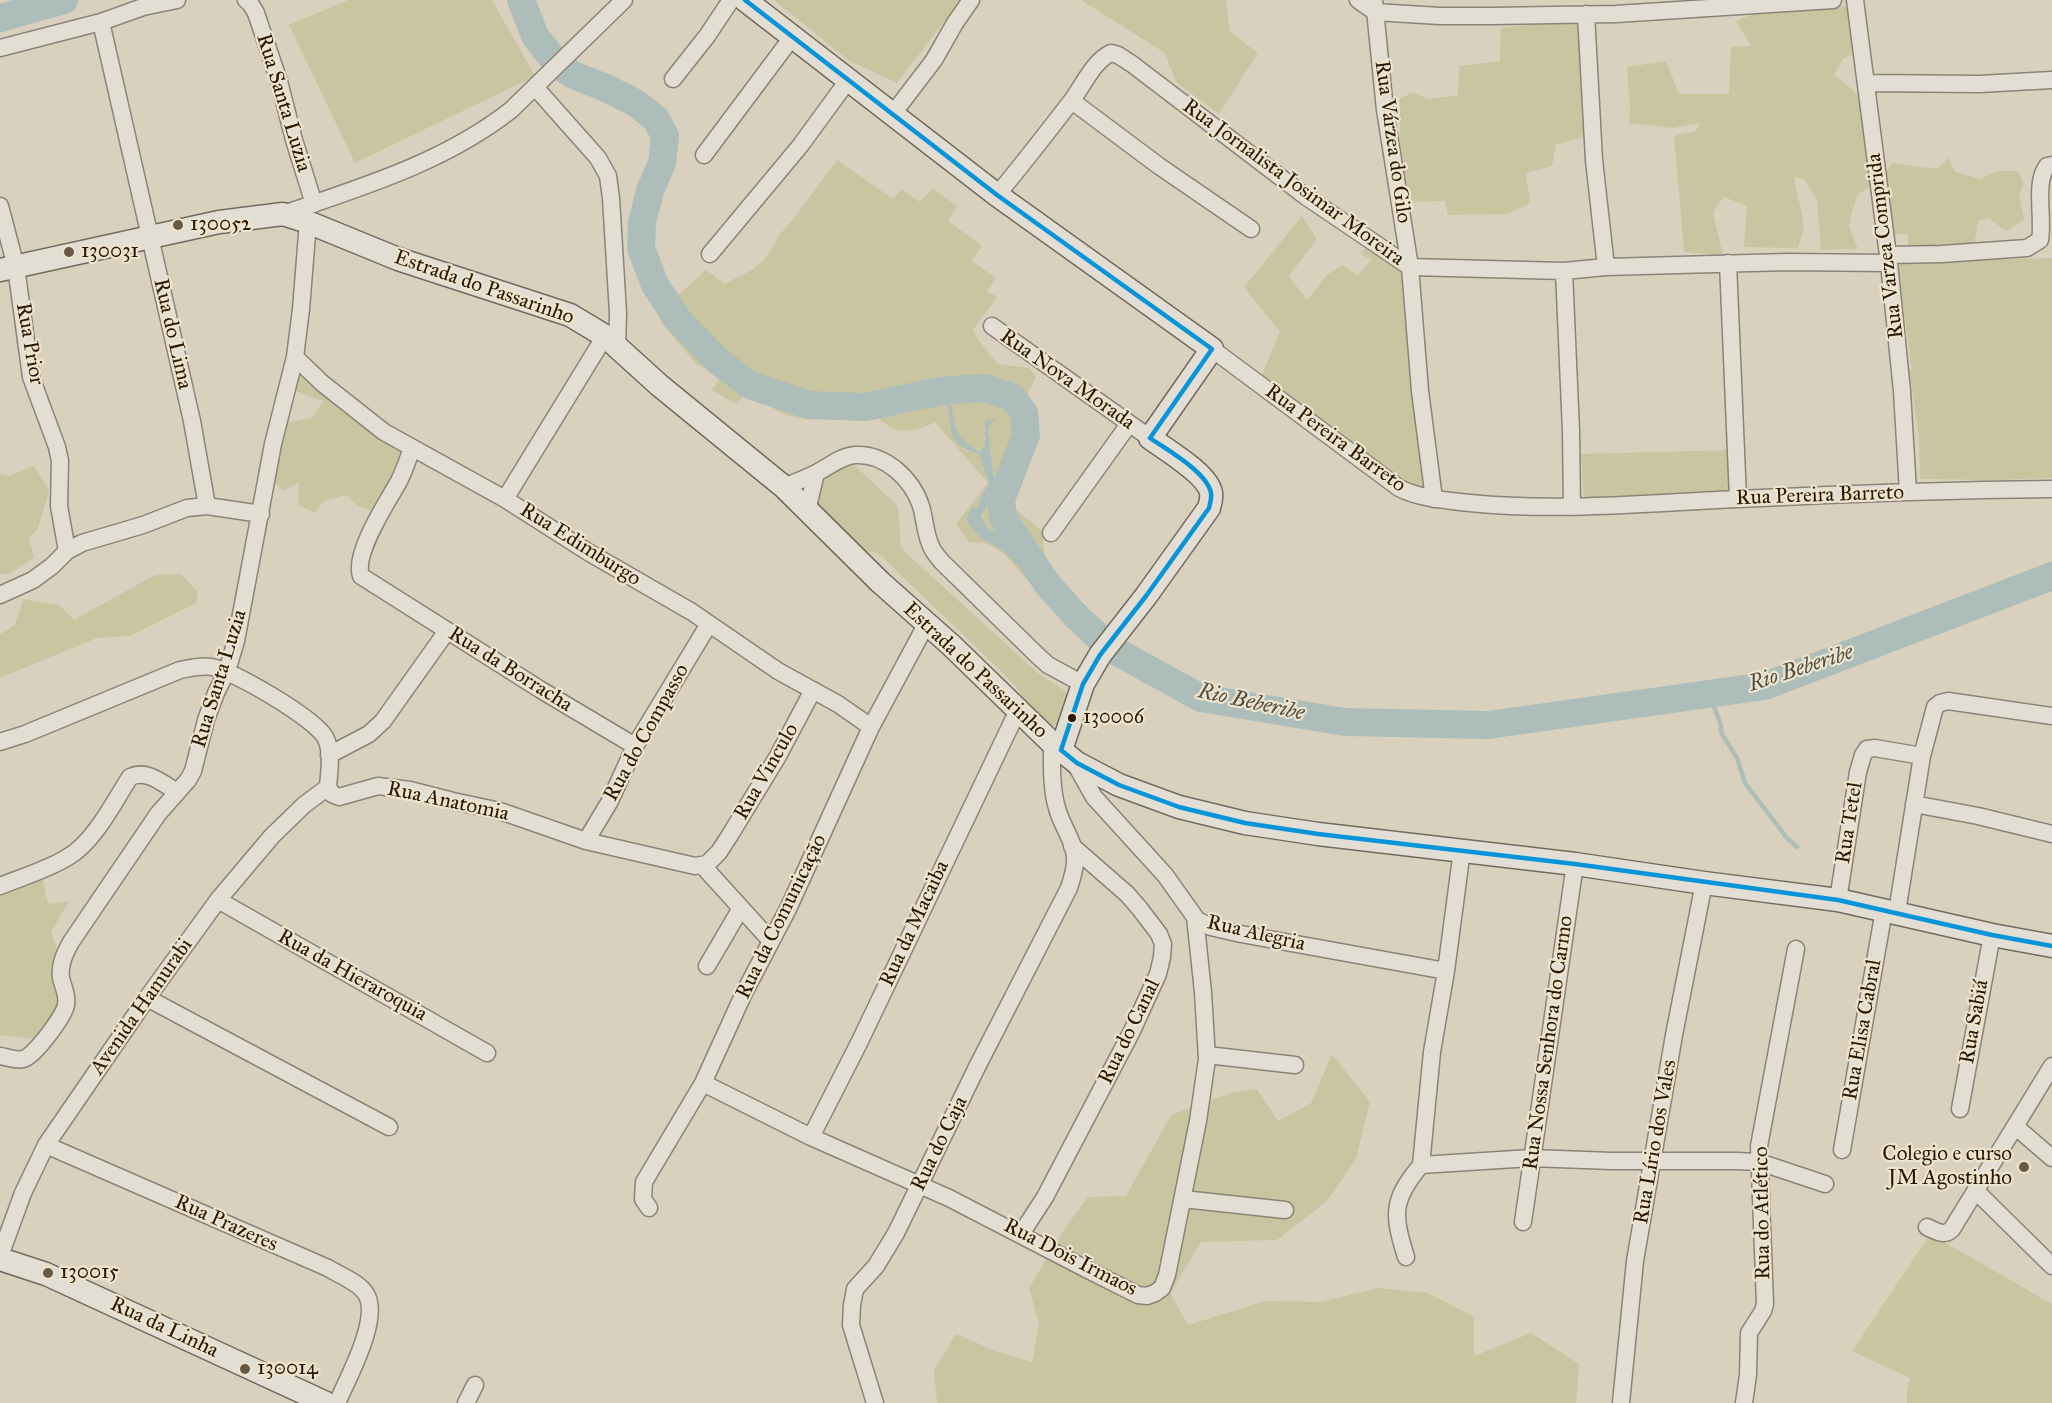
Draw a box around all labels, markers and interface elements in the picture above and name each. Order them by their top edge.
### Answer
street label: Rua Santa Luzia [250,31,316,175]
street label: Rua Várzea do Gilo [1368,59,1416,225]
street label: Rua Jornalista Josimar Moreira [1177,94,1409,272]
street label: Rua Varzea Comprida [1862,152,1910,340]
place label: 130052 [190,212,251,238]
marker: 130052 [171,218,185,232]
place label: 130031 [81,239,139,265]
marker: 130031 [62,245,76,259]
street label: Estrada do Passarinho [391,245,577,331]
street label: Rua do Lima [147,276,197,392]
street label: Rua Prior [9,301,49,387]
street label: Rua Nova Morada [995,324,1139,436]
street label: Rua Pereira Barreto [1260,379,1410,499]
street label: Rua Pereira Barreto [1735,480,1905,512]
street label: Rua Edimburgo [515,498,645,592]
street label: Estrada do Passarinho [897,597,1053,745]
street label: Rua Santa Luzia [187,607,253,751]
street label: Rua da Borracha [443,622,577,718]
water label: Rio Beberibe [1745,640,1857,698]
street label: Rua do Compasso [599,660,695,806]
water label: Rio Beberibe [1195,679,1307,727]
place label: 130006 [1083,706,1144,730]
marker: 130006 [1066,712,1078,724]
street label: Rua Vinculo [729,719,805,825]
street label: Rua Anatomia [385,777,511,827]
street label: Rua Tetel [1831,780,1869,866]
street label: Rua da Comunicação [731,831,833,1003]
street label: Rua da Macaiba [875,857,955,991]
street label: Rua Alegria [1204,910,1308,958]
street label: Rua Nossa Senhora do Carmo [1519,914,1579,1172]
street label: Rua da Hieraroquia [273,925,431,1027]
street label: Avenida Hamurabi [85,934,199,1080]
street label: Rua Elisa Cabral [1838,958,1888,1102]
street label: Rua do Canal [1094,975,1166,1089]
street label: Rua Sabiá [1955,978,1995,1066]
street label: Rua Lírio dos Vales [1629,1058,1683,1226]
street label: Rua do Caja [906,1093,974,1195]
place label: Colegio e curso JM Agostinho [1882,1142,2012,1192]
street label: Rua do Atlético [1749,1146,1777,1280]
marker: Colegio e curso JM Agostinho [2017,1160,2031,1174]
street label: Rua Prazeres [170,1190,282,1258]
street label: Rua Dois Irmaos [999,1214,1141,1302]
place label: 130015 [60,1260,119,1286]
marker: 130015 [41,1266,55,1280]
street label: Rua da Linha [106,1292,222,1364]
place label: 130014 [257,1356,318,1382]
marker: 130014 [238,1362,252,1376]

